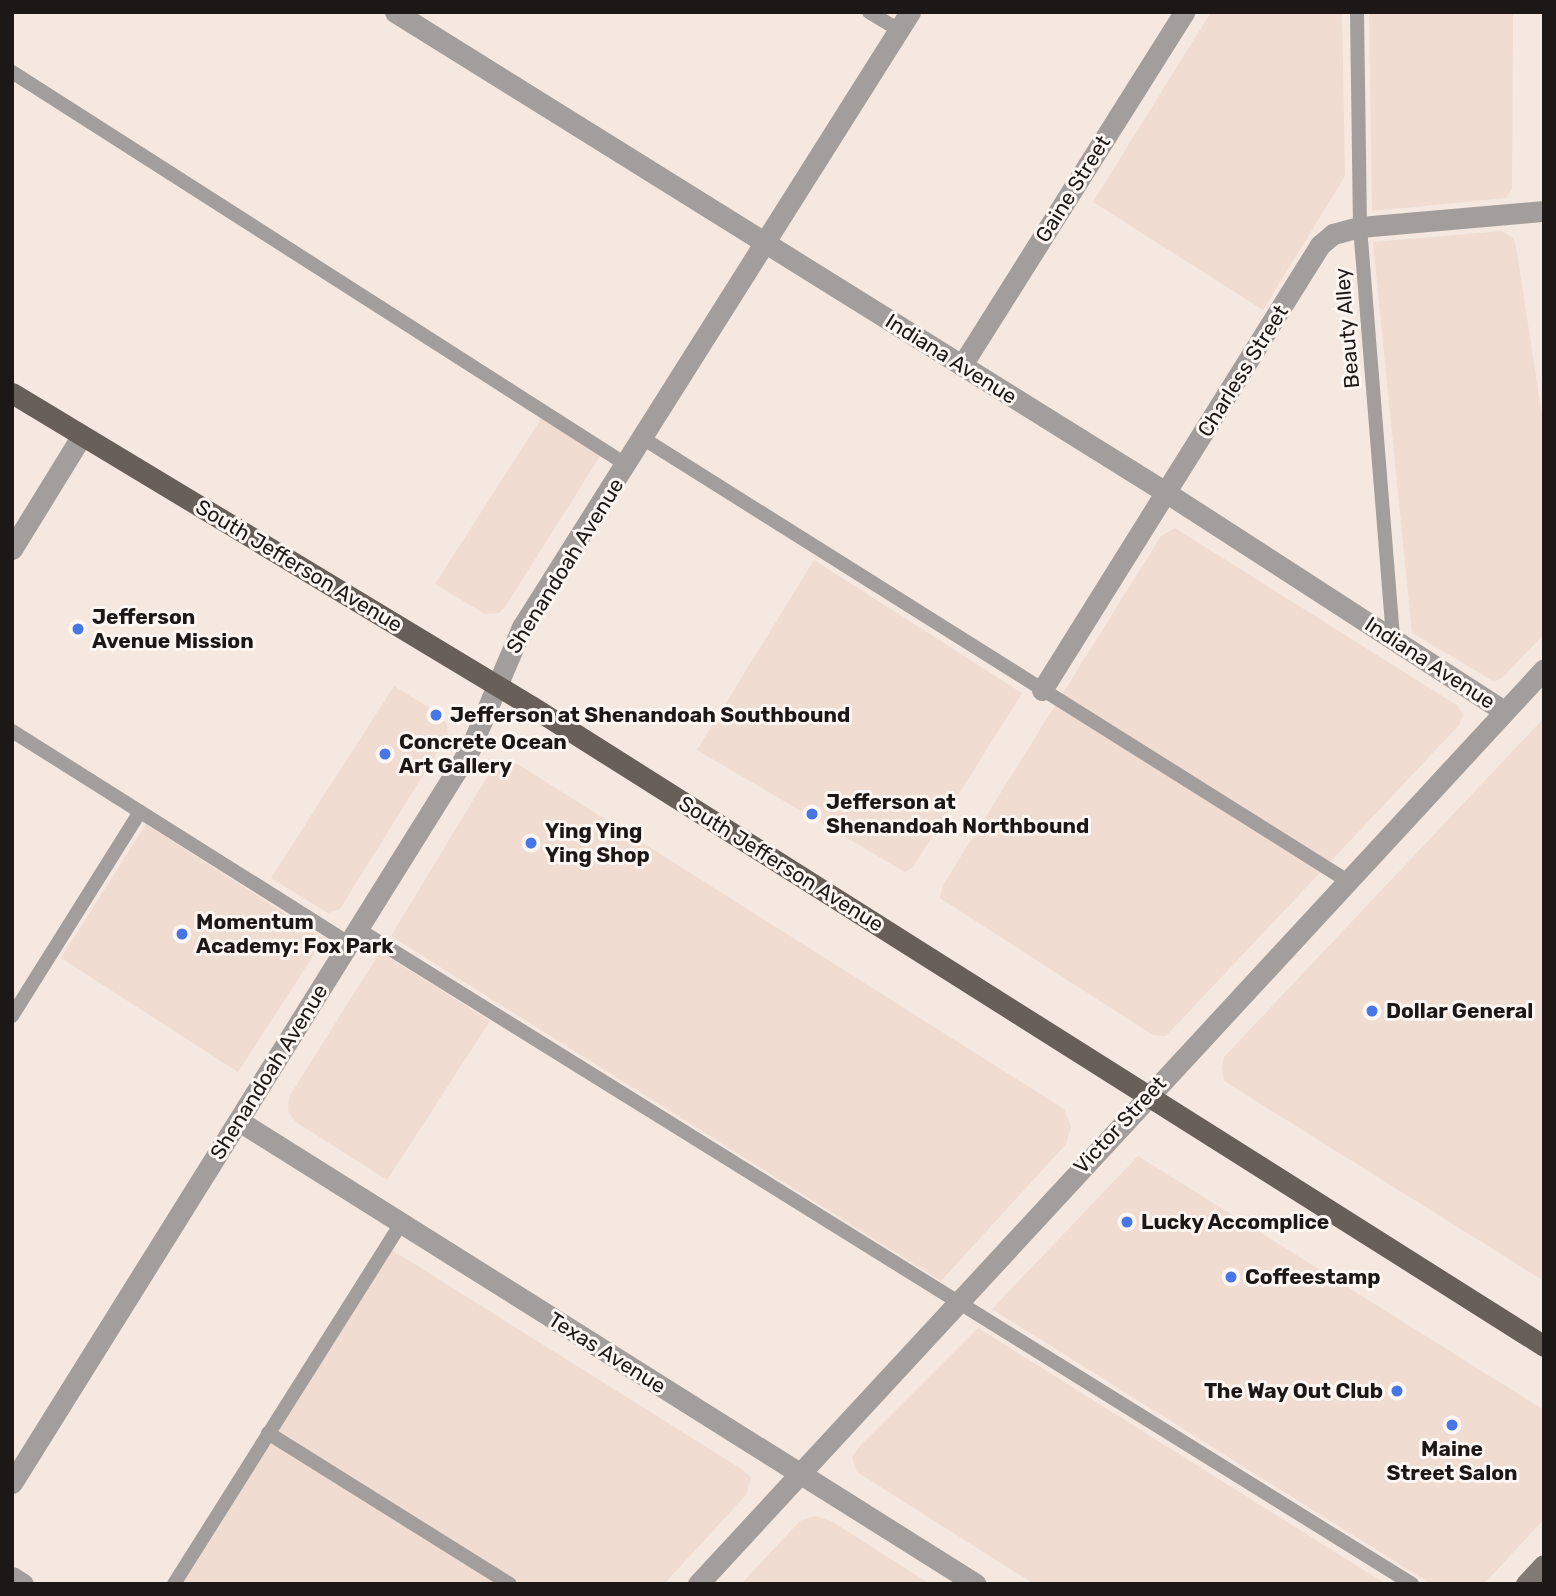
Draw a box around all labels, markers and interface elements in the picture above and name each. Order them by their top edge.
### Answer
street label: Gaine Street [1030,131,1116,247]
street label: Beauty Alley [1329,266,1365,390]
street label: Charless Street [1192,301,1294,441]
street label: Indiana Avenue [880,308,1022,410]
street label: Shenandoah Avenue [501,474,629,658]
street label: South Jefferson Avenue [191,494,407,638]
place label: Jefferson Avenue Mission [92,604,254,654]
street label: Indiana Avenue [1360,611,1500,715]
marker: Jefferson Avenue Mission [70,621,86,637]
place label: Jefferson at Shenandoah Southbound [450,702,850,728]
marker: Jefferson at Shenandoah Southbound [428,707,444,723]
place label: Concrete Ocean Art Gallery [399,729,567,779]
marker: Concrete Ocean Art Gallery [377,746,393,762]
place label: Jefferson at Shenandoah Northbound [826,789,1089,839]
street label: South Jefferson Avenue [674,790,888,938]
marker: Jefferson at Shenandoah Northbound [804,806,820,822]
place label: Ying Ying Ying Shop [545,818,650,868]
marker: Ying Ying Ying Shop [523,835,539,851]
place label: Momentum Academy: Fox Park [196,909,394,959]
marker: Momentum Academy: Fox Park [174,926,190,942]
street label: Shenandoah Avenue [205,980,333,1164]
place label: Dollar General [1386,998,1534,1024]
marker: Dollar General [1364,1003,1380,1019]
street label: Victor Street [1068,1071,1172,1179]
place label: Lucky Accomplice [1141,1209,1330,1235]
marker: Lucky Accomplice [1119,1214,1135,1230]
place label: Coffeestamp [1245,1264,1380,1290]
marker: Coffeestamp [1223,1269,1239,1285]
street label: Texas Avenue [544,1307,670,1399]
place label: The Way Out Club [1203,1378,1383,1404]
marker: The Way Out Club [1389,1383,1405,1399]
marker: Maine Street Salon [1444,1417,1460,1433]
place label: Maine Street Salon [1386,1436,1518,1486]

